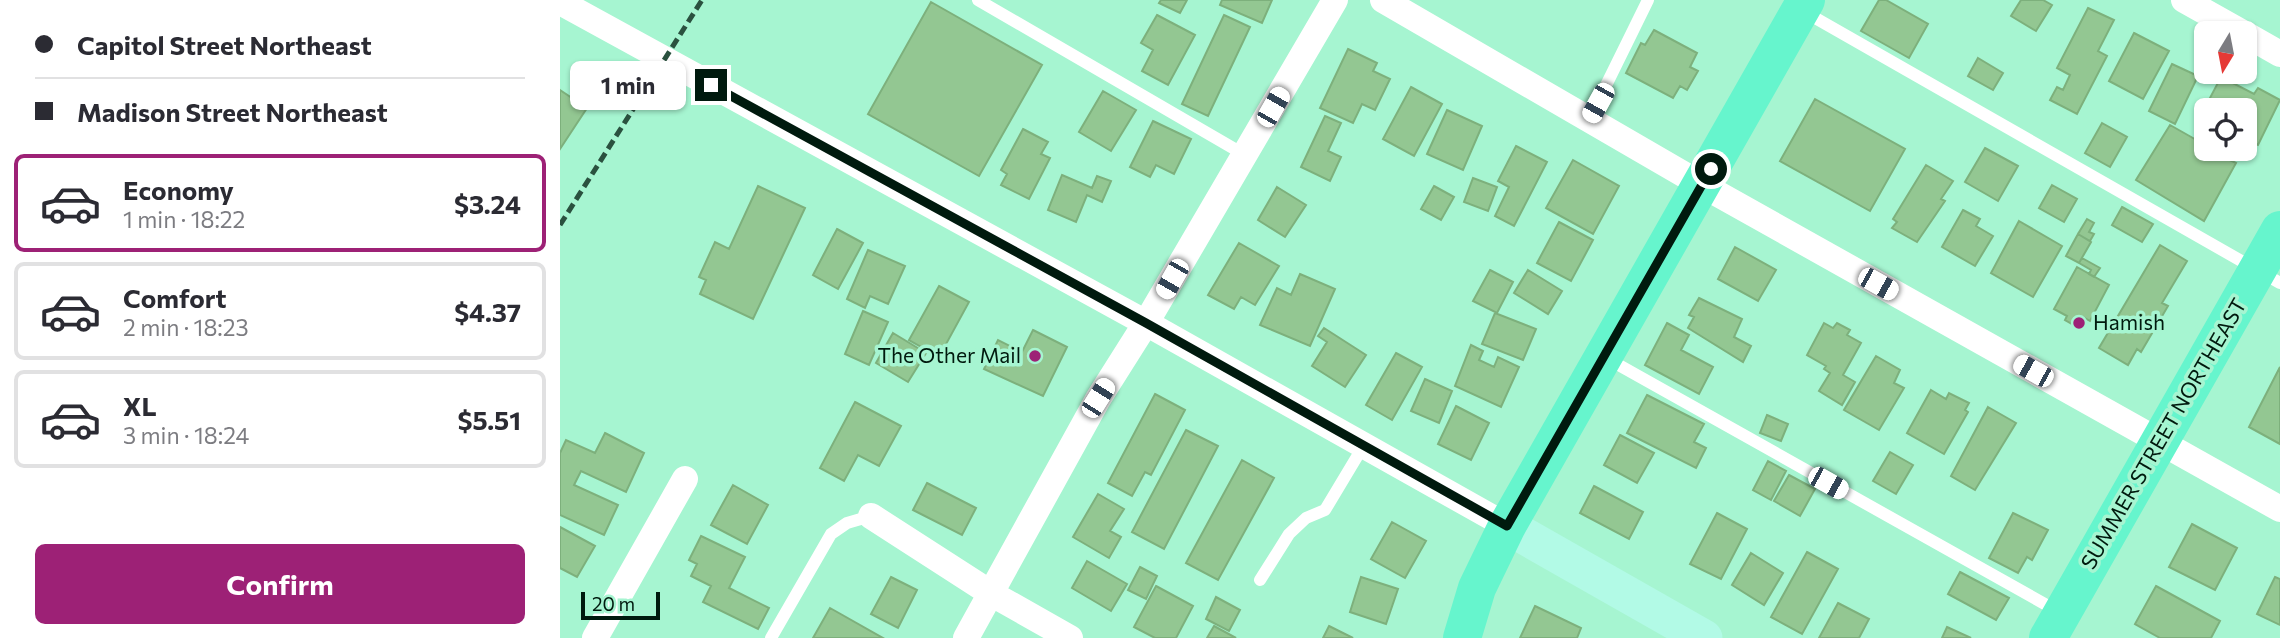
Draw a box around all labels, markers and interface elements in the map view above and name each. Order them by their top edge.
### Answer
north arrow [2194,21,2258,84]
map controls [2194,21,2257,161]
text: Capitol Street Northeast [77,29,372,60]
callout: 1 min [571,60,687,110]
route end [695,69,727,101]
text: 1 min [601,71,655,99]
car [1579,80,1618,126]
car [1254,84,1293,130]
text: Madison Street Northeast [77,96,388,127]
button: locate [2194,98,2257,161]
route start [1695,153,1727,185]
icon: car [39,172,102,235]
text: Economy [123,174,234,205]
text: $3.24 [454,188,521,219]
text: 1 min · 18:22 [123,205,245,233]
car [1153,256,1192,302]
car [1855,265,1902,303]
icon: car [39,280,102,343]
text: Comfort [123,282,226,313]
street label: SUMMER STREET NORTHEAST [2075,293,2251,573]
text: $4.37 [454,296,521,327]
place label: Hamish [2093,309,2165,334]
text: 2 min · 18:23 [123,313,249,341]
marker: Hamish [2071,315,2087,331]
place label: The Other Mail [878,342,1021,367]
marker: The Other Mail [1027,348,1043,364]
car [2010,352,2057,390]
car [1078,375,1119,421]
icon: car [39,388,102,451]
text: XL [123,390,157,421]
text: $5.51 [457,404,521,435]
text: 3 min · 18:24 [123,421,249,449]
car [1805,464,1852,502]
button: Confirm [35,544,525,624]
scale bar [581,589,660,621]
text: 20 m [592,592,635,615]

